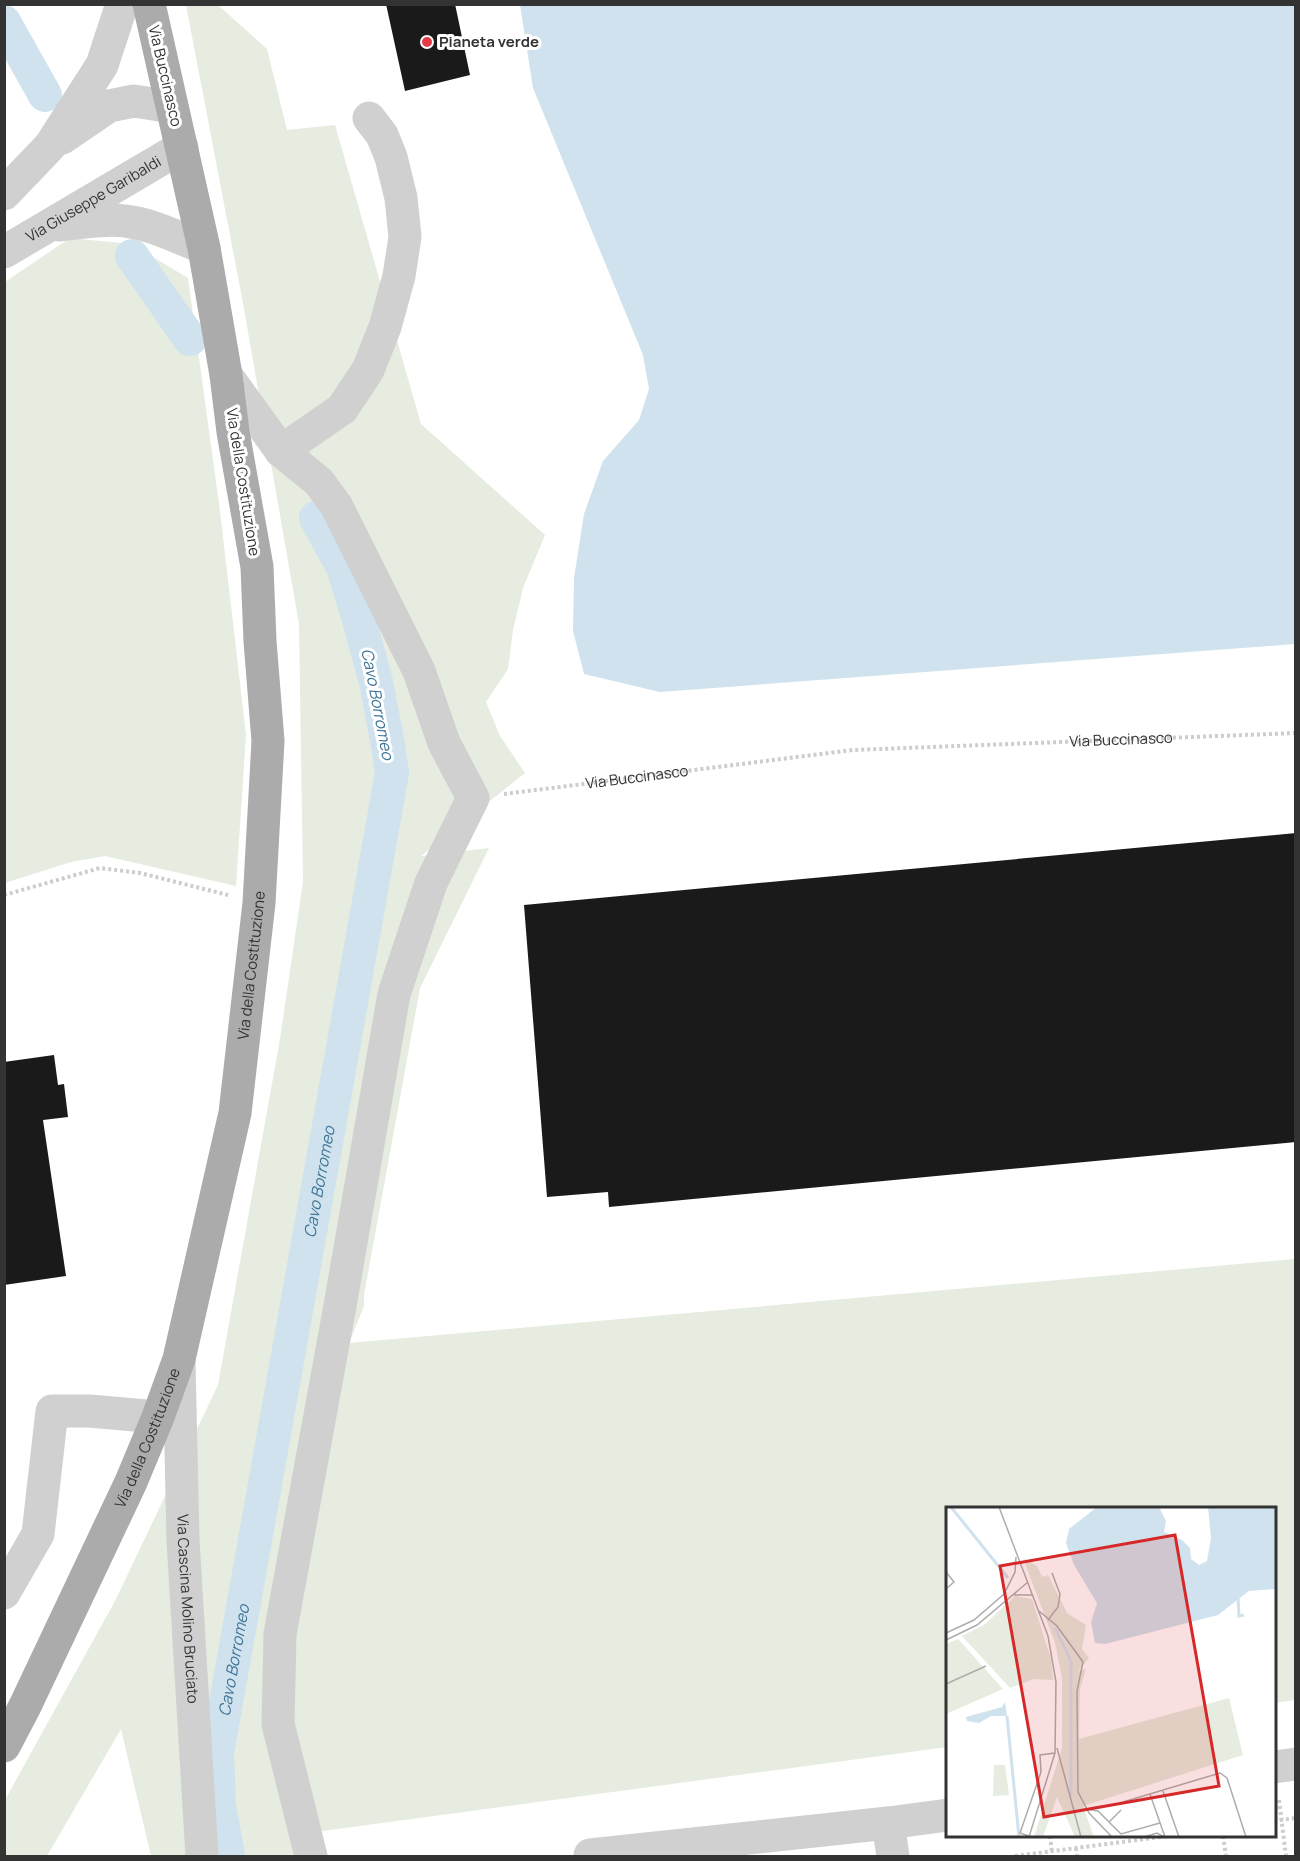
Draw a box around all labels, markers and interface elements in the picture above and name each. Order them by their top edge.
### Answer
street label: Via Buccinasco [144,23,187,129]
place label: Pianeta verde [439,31,539,52]
marker: Pianeta verde [420,35,434,49]
street label: Via Giuseppe Garibaldi [22,151,165,247]
street label: Via della Costituzione [221,407,266,558]
water label: Cavo Borromeo [356,646,400,763]
street label: Via Buccinasco [1069,727,1173,752]
street label: Via Buccinasco [584,760,690,794]
street label: Via della Costituzione [232,890,270,1041]
water label: Cavo Borromeo [298,1123,340,1239]
street label: Via della Costituzione [109,1365,185,1511]
inset map [946,1507,1276,1837]
street label: Via Cascina Molino Bruciato [172,1514,204,1704]
water label: Cavo Borromeo [213,1601,255,1718]

